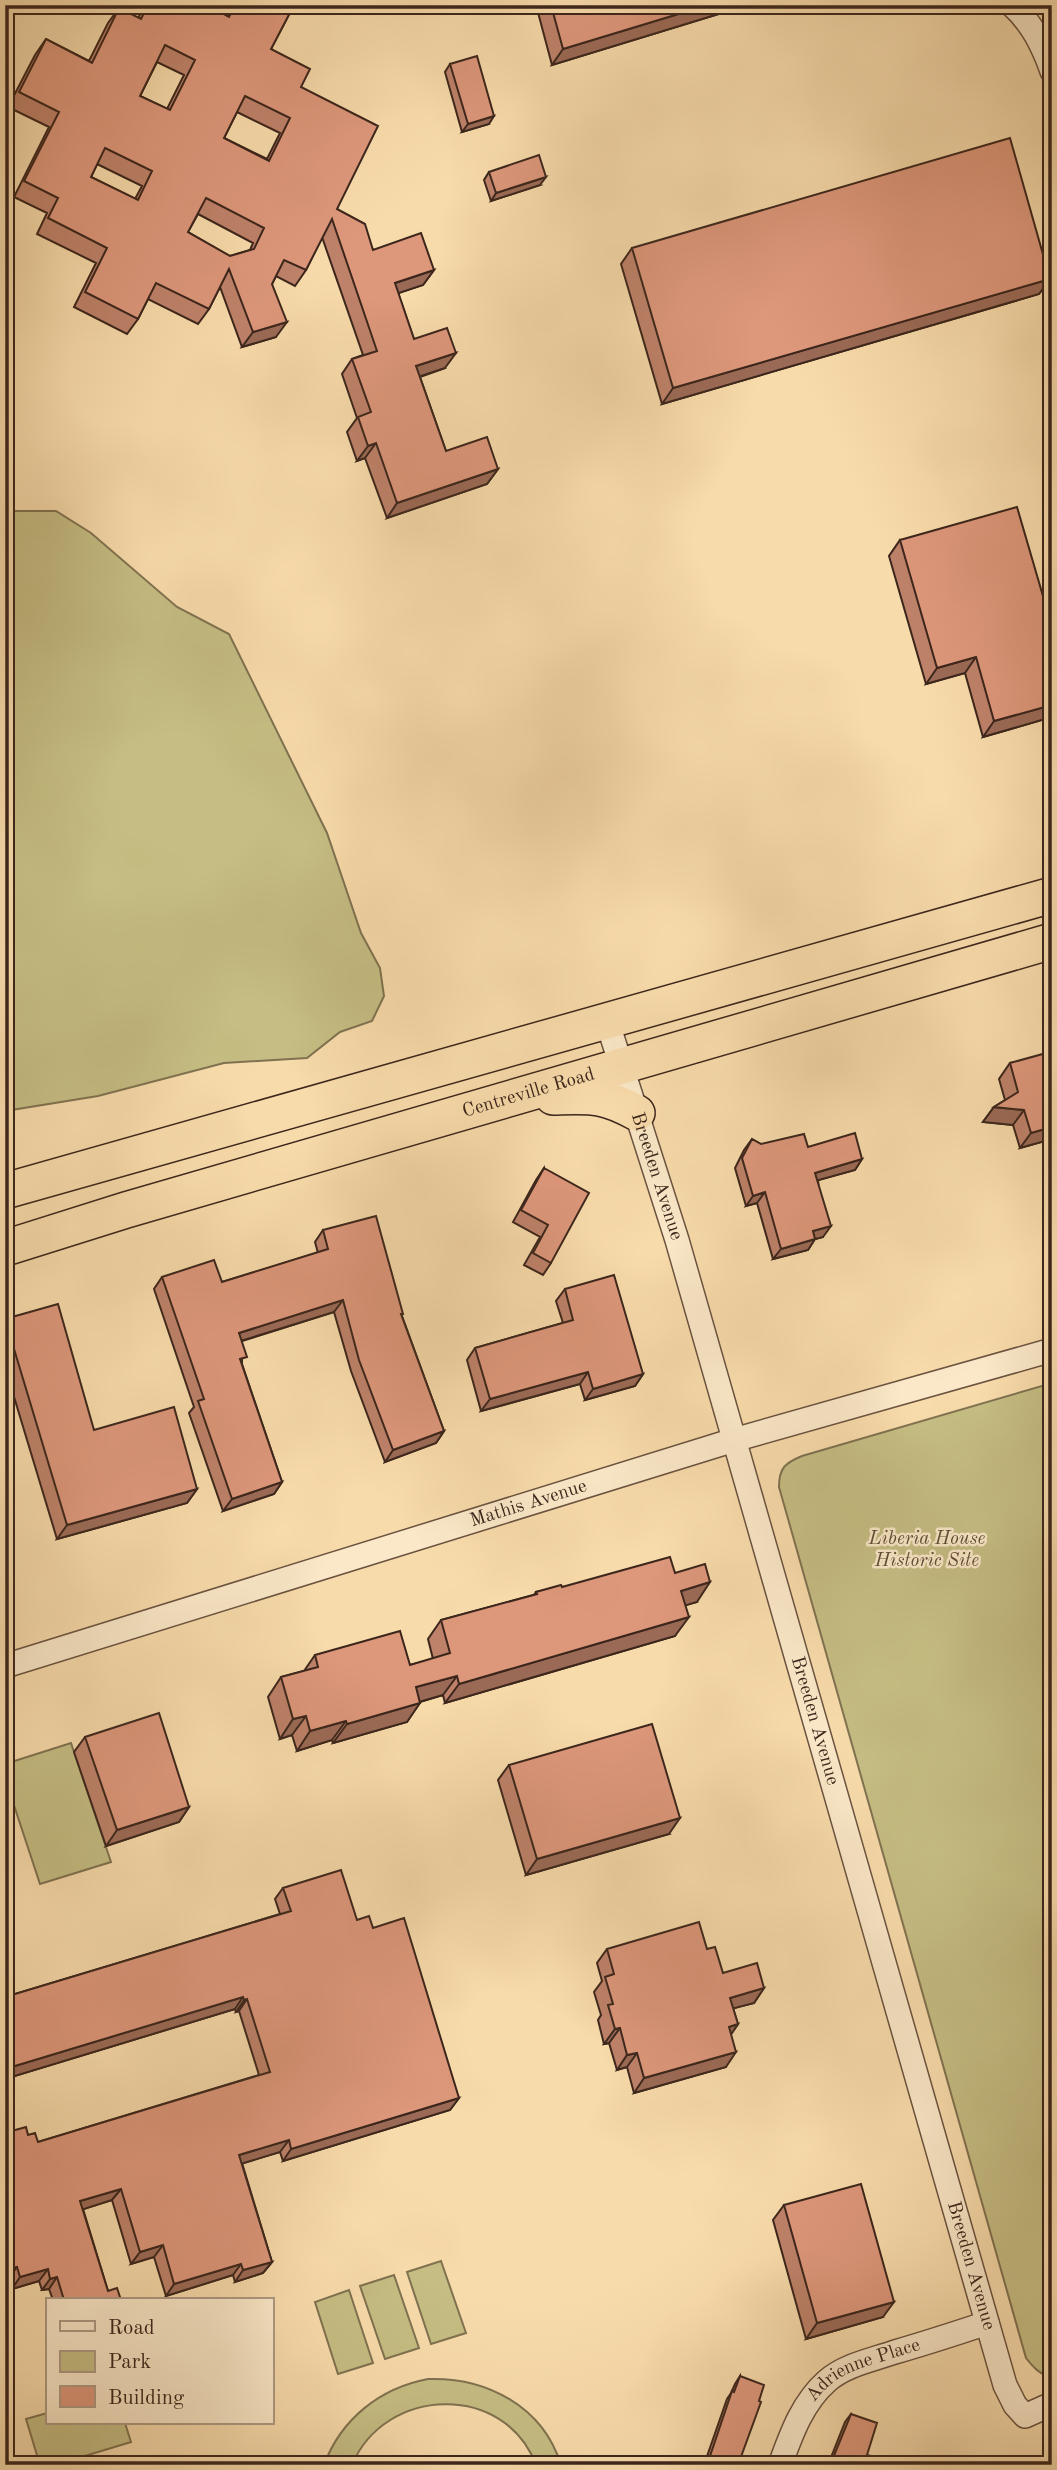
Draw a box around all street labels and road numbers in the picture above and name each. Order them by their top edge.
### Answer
street label: Centreville Road [460,1065,597,1121]
street label: Breeden Avenue [627,1110,686,1243]
street label: Mathis Avenue [468,1477,589,1531]
street label: Breeden Avenue [787,1654,842,1787]
street label: Breeden Avenue [943,2199,998,2332]
street label: Adrienne Place [803,2336,923,2405]

